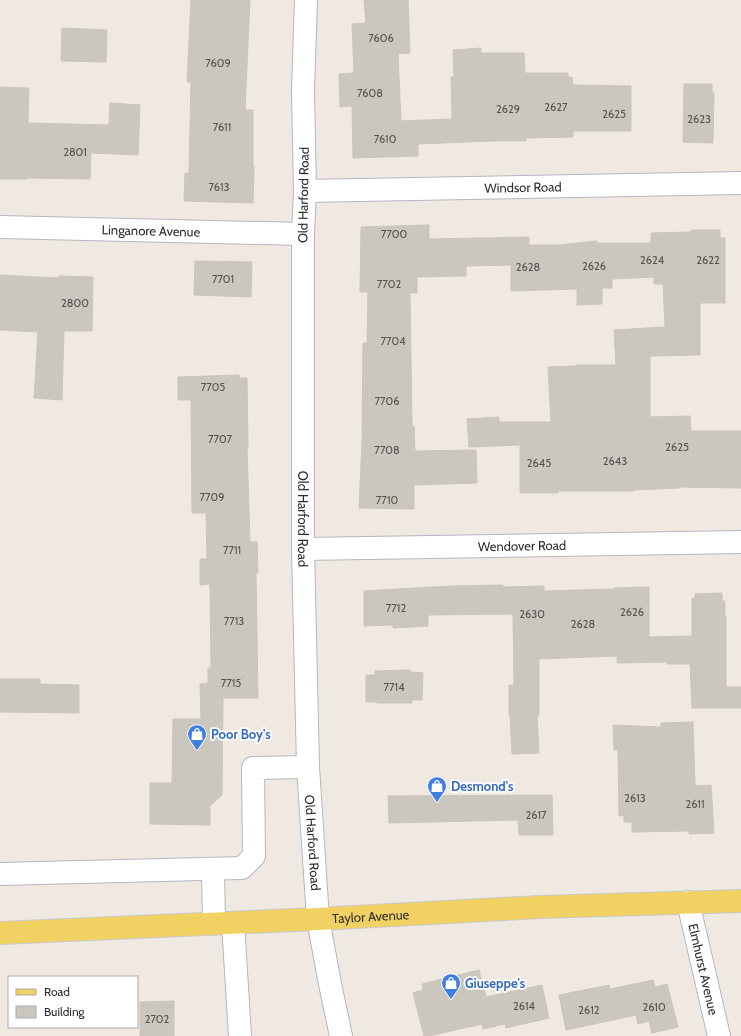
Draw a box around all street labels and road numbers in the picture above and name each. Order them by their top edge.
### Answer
street label: Old Harford Road [294,147,312,243]
street label: Windsor Road [484,178,562,196]
street label: Linganore Avenue [102,221,201,240]
street label: Old Harford Road [295,471,311,567]
street label: Wendover Road [478,537,566,554]
street label: Old Harford Road [302,794,324,891]
street label: Taylor Avenue [332,906,410,926]
street label: Elmhurst Avenue [685,922,722,1017]

